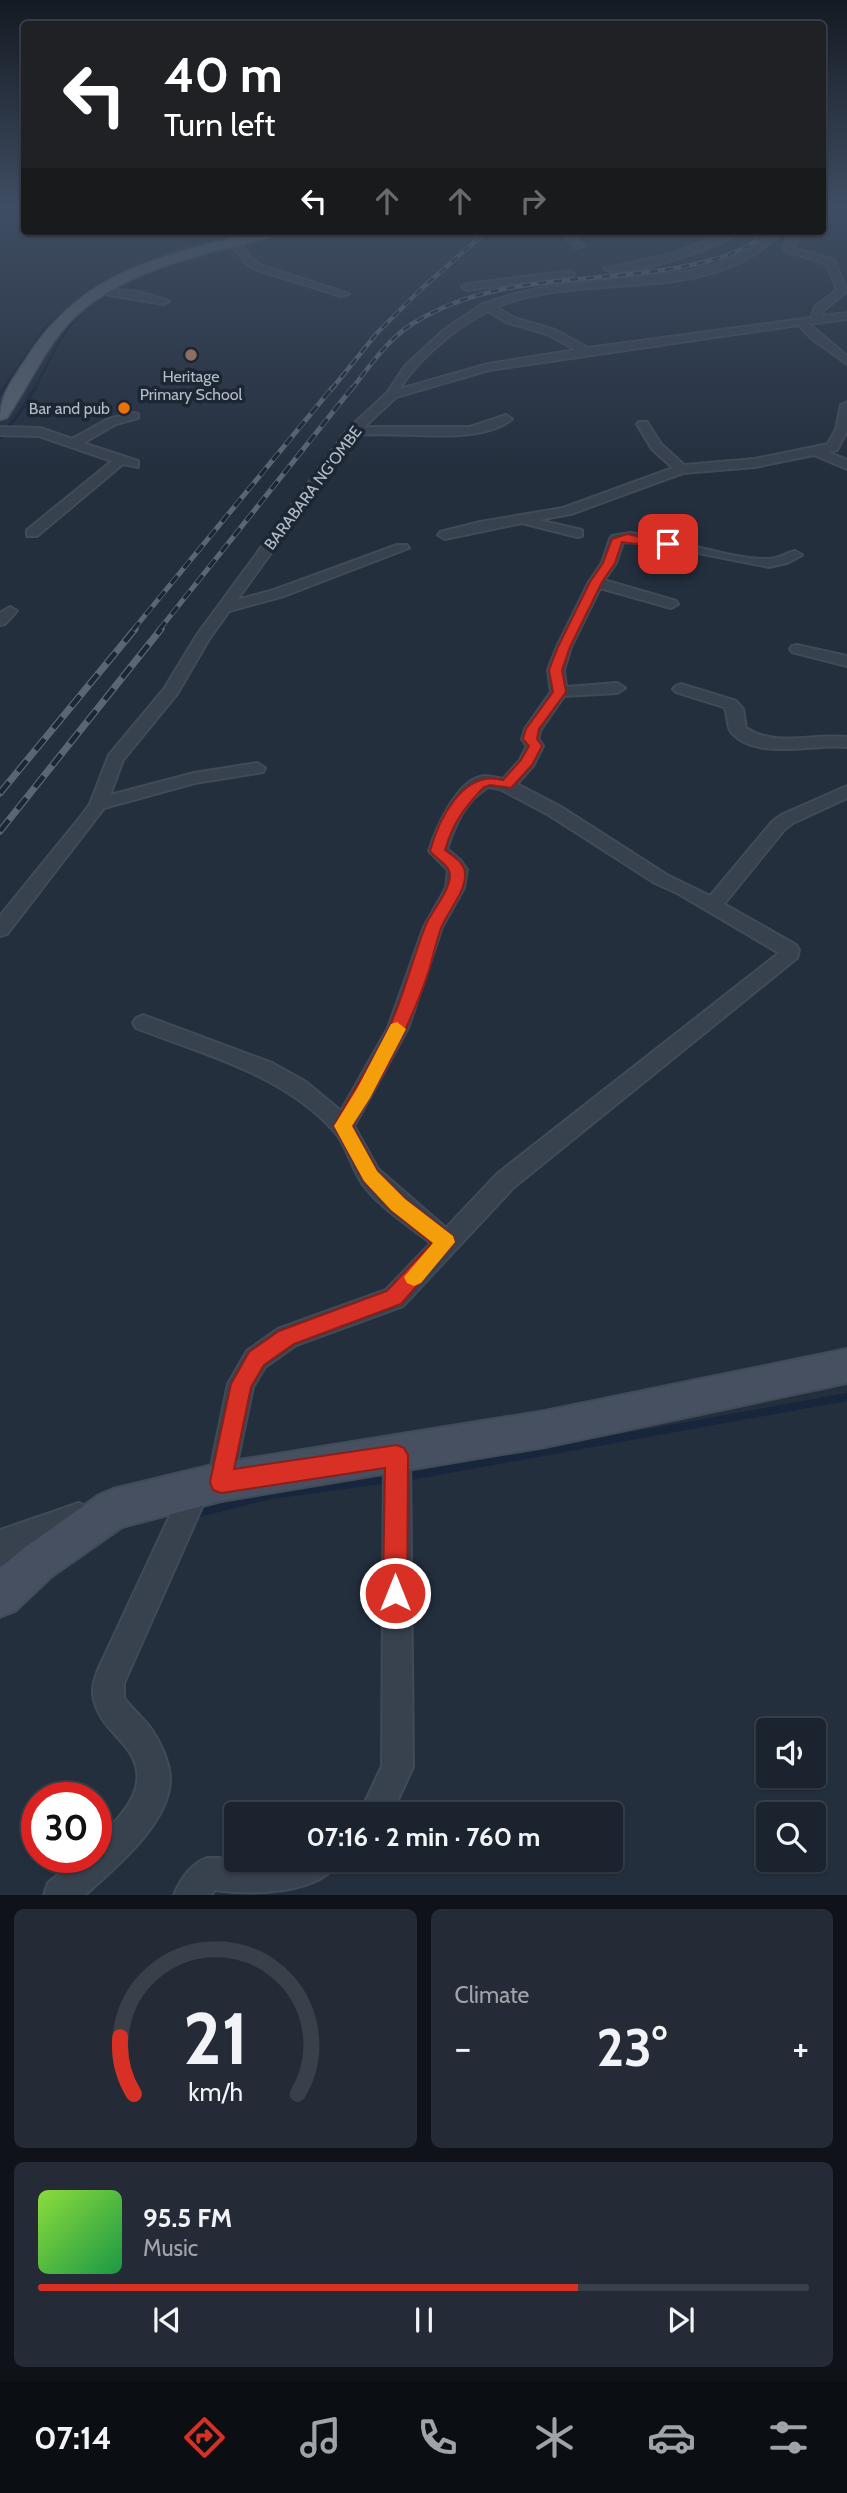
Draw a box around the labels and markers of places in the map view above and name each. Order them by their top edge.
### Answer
marker: Heritage Primary School [183,347,199,363]
place label: Heritage Primary School [140,367,243,404]
place label: Bar and pub [29,399,110,418]
marker: Bar and pub [116,400,132,416]
pin [638,514,698,574]

